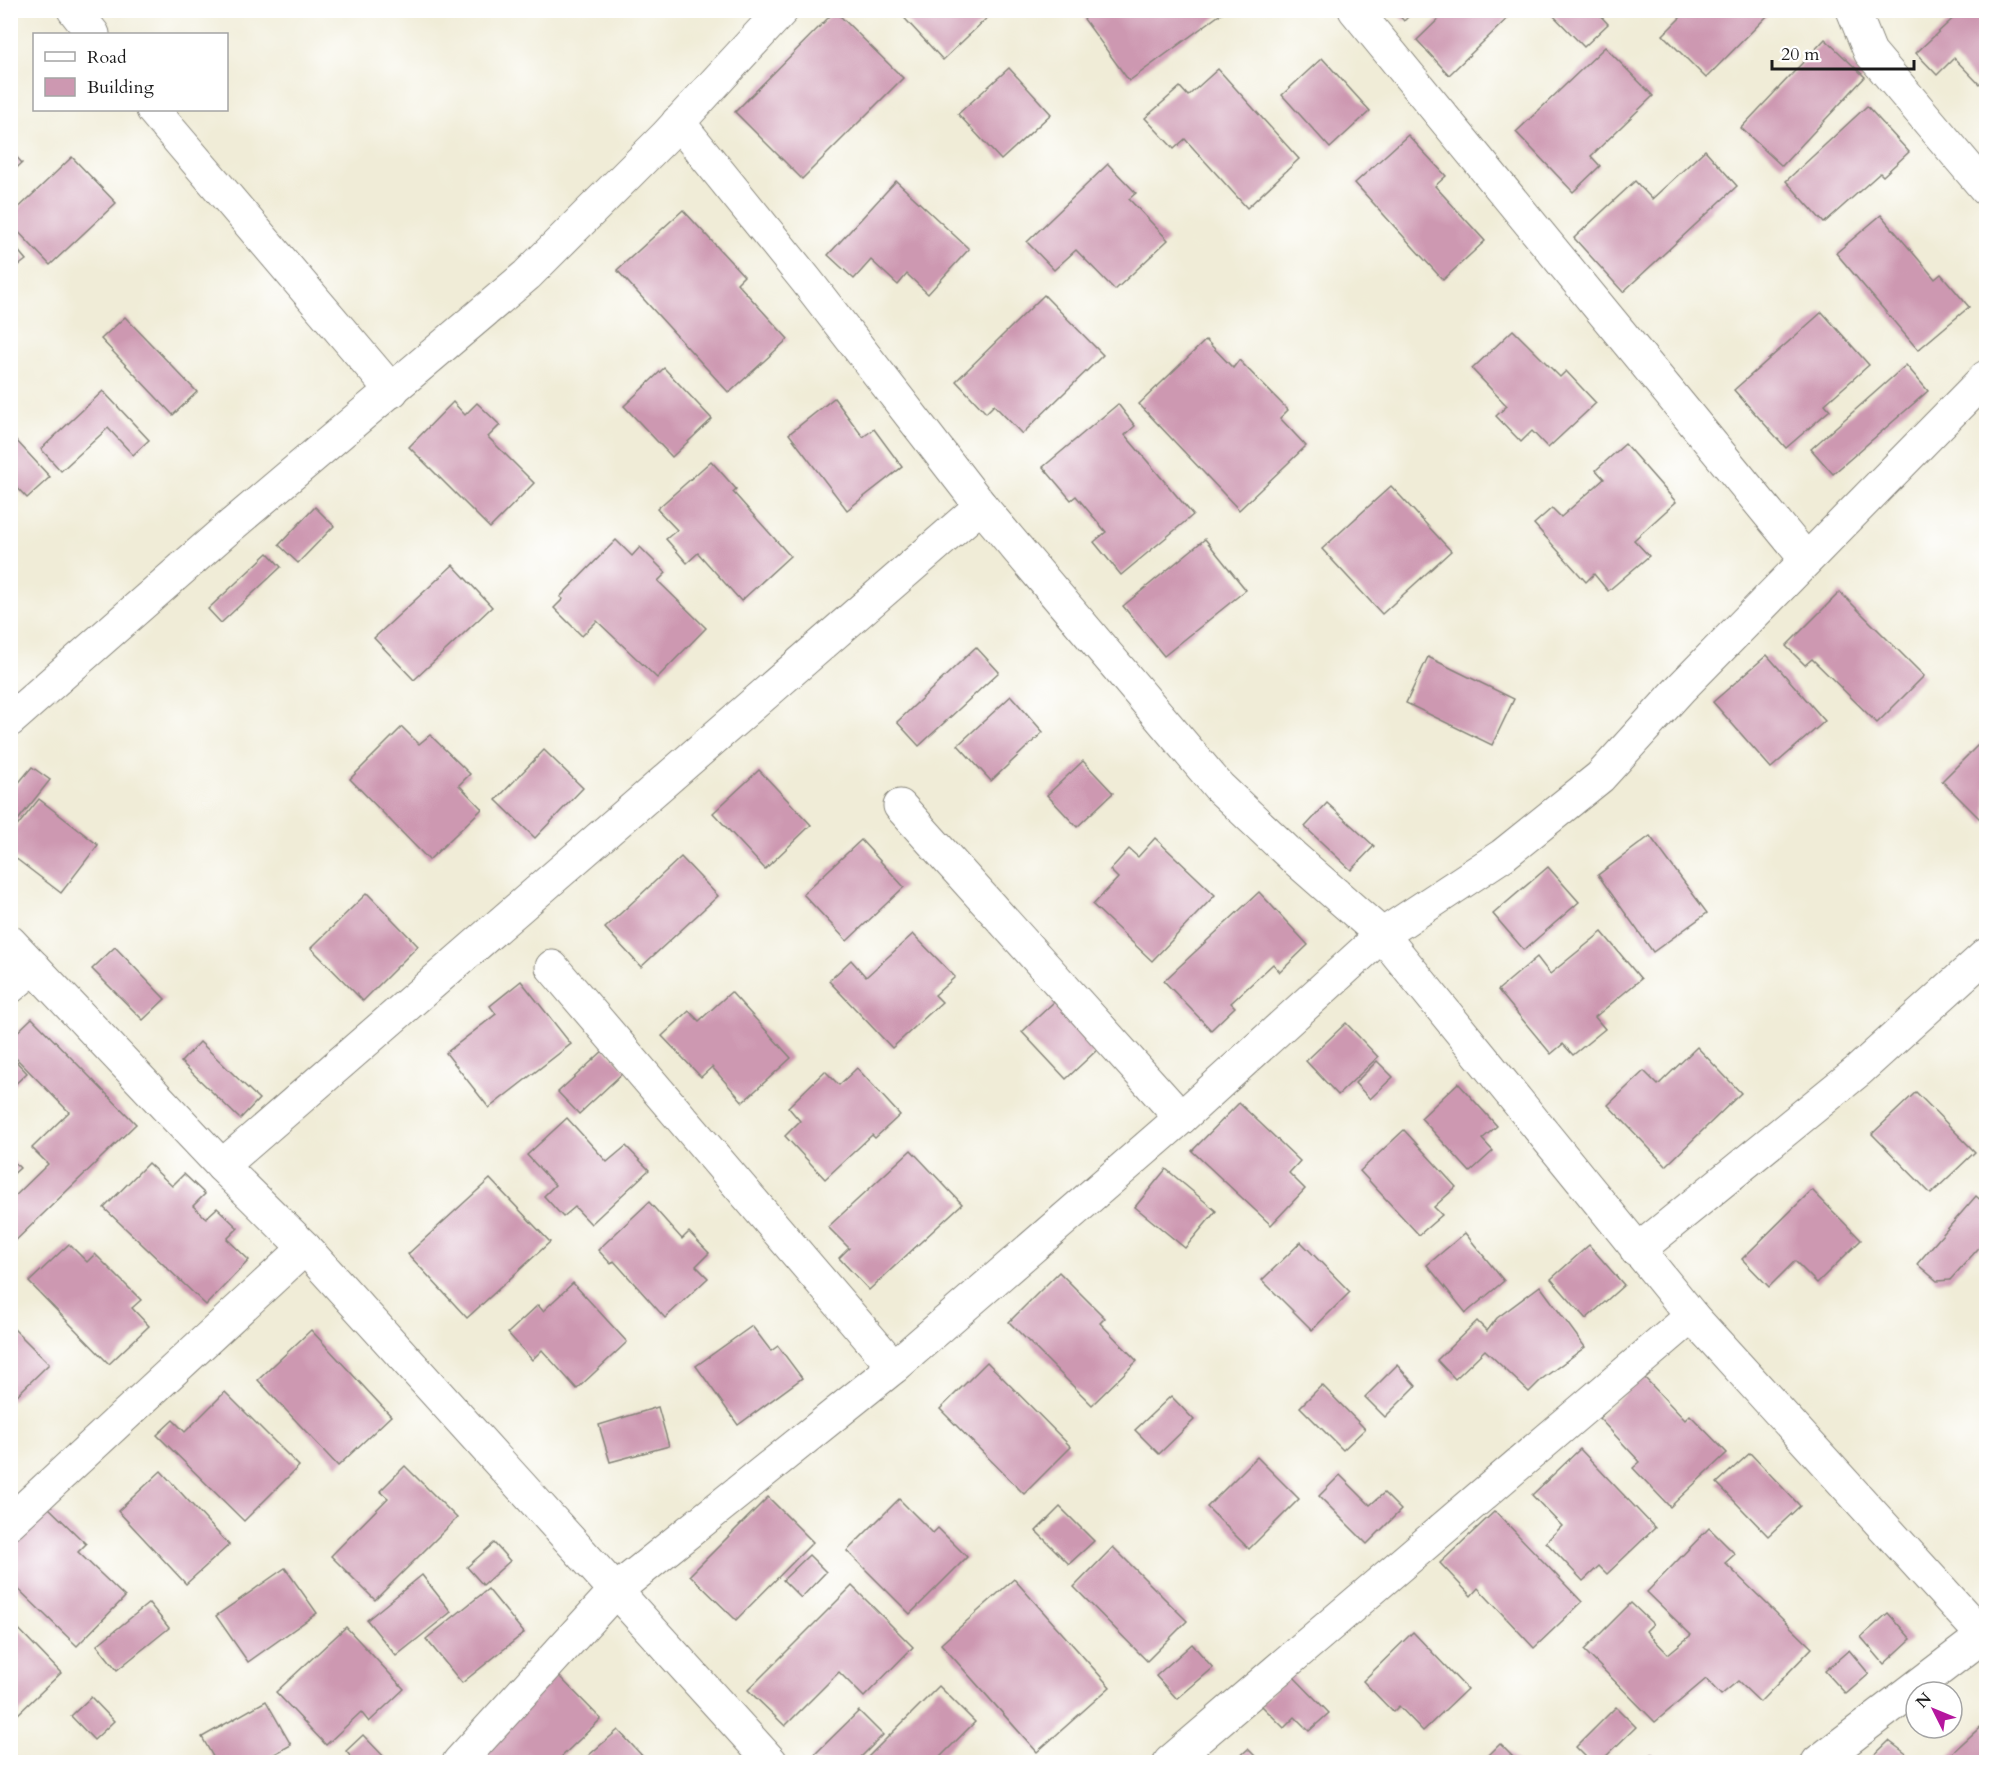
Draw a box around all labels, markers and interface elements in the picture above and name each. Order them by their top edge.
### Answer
legend [33,33,228,111]
scale bar [1772,33,1914,71]
text: 20 m [1781,42,1820,67]
text: Road [87,45,127,70]
text: Building [87,75,155,100]
north arrow [1904,1680,1964,1740]
text: N [1911,1688,1937,1713]

